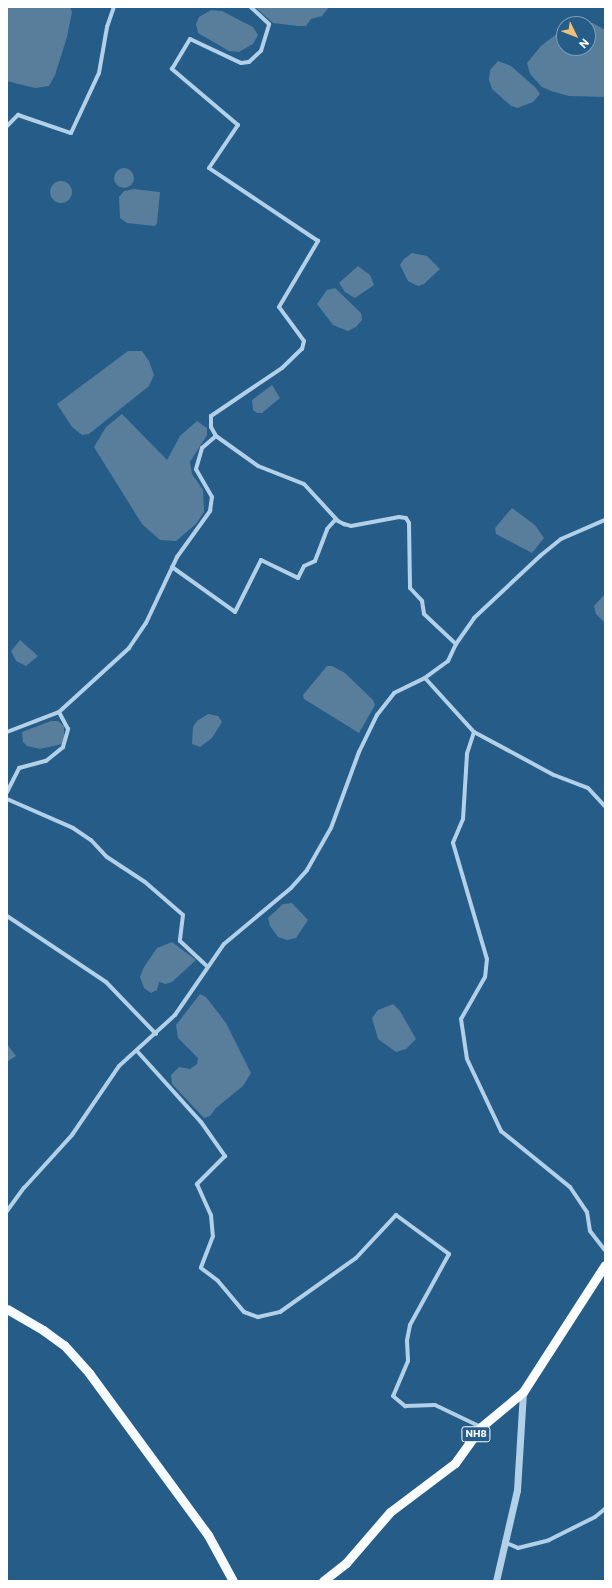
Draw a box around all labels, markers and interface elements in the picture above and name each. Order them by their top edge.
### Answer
north arrow [556,16,596,56]
text: N [577,36,592,51]
road number: NH8 [461,1426,491,1442]

